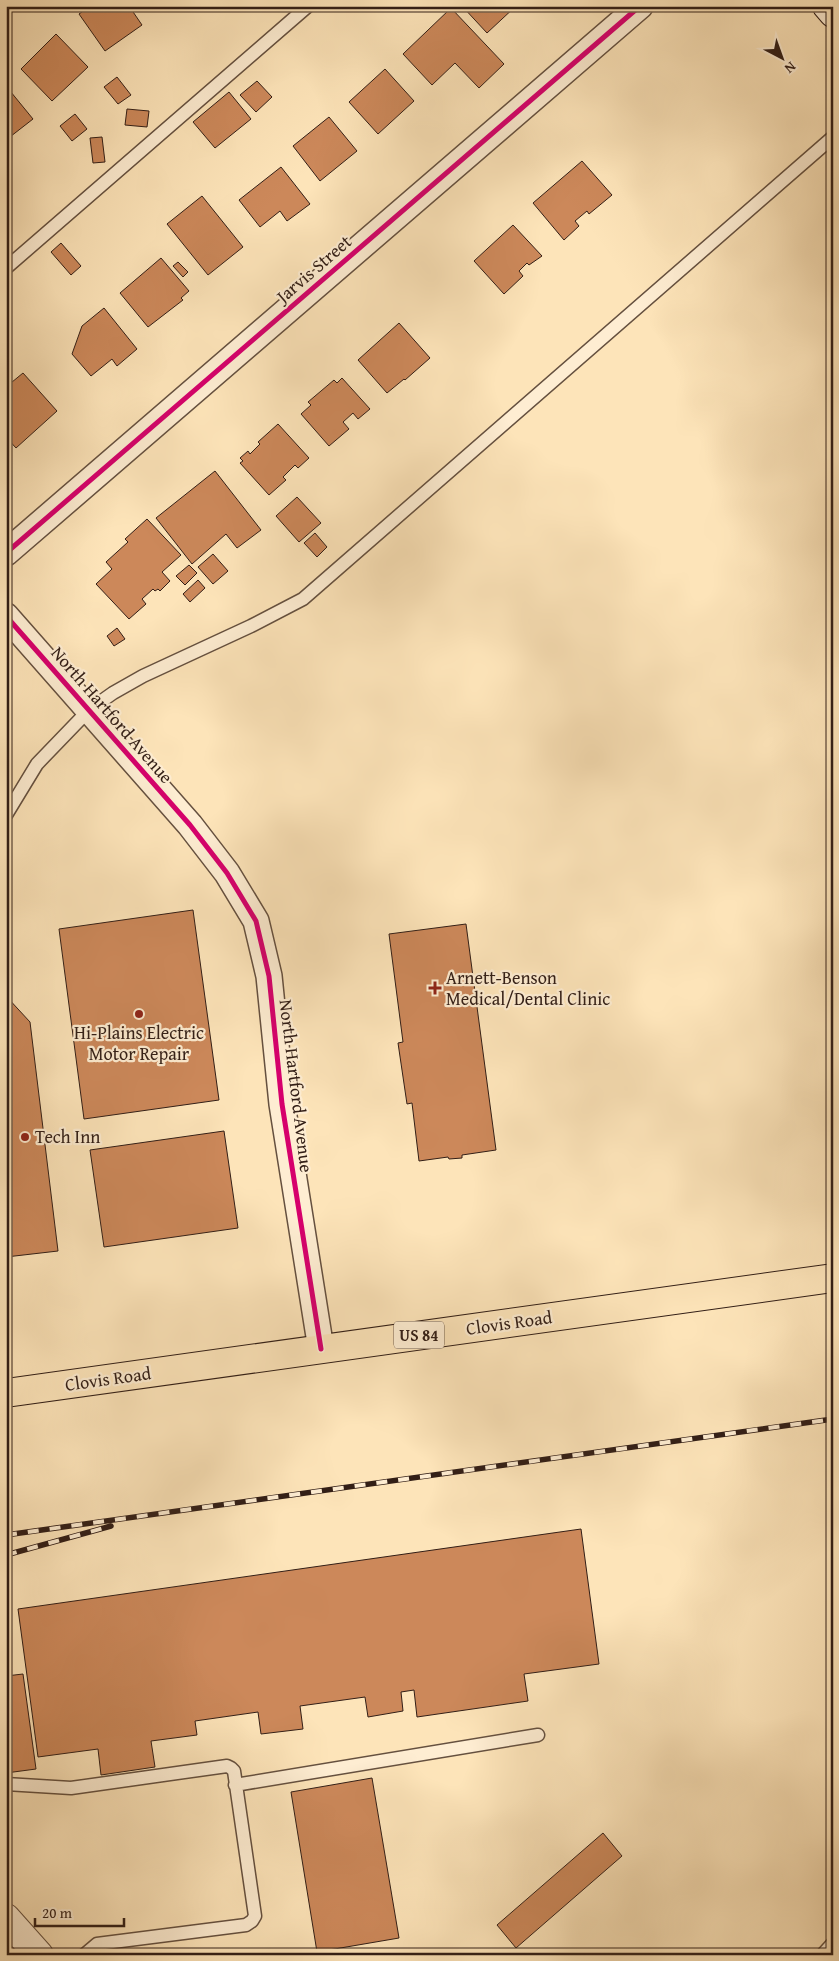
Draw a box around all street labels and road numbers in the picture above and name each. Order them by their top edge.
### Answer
street label: Jarvis Street [268,228,358,310]
street label: North Hartford Avenue [45,640,180,789]
street label: North Hartford Avenue [272,998,321,1174]
street label: Clovis Road [464,1303,554,1342]
road number: US 84 [394,1322,444,1348]
street label: Clovis Road [63,1359,153,1398]

